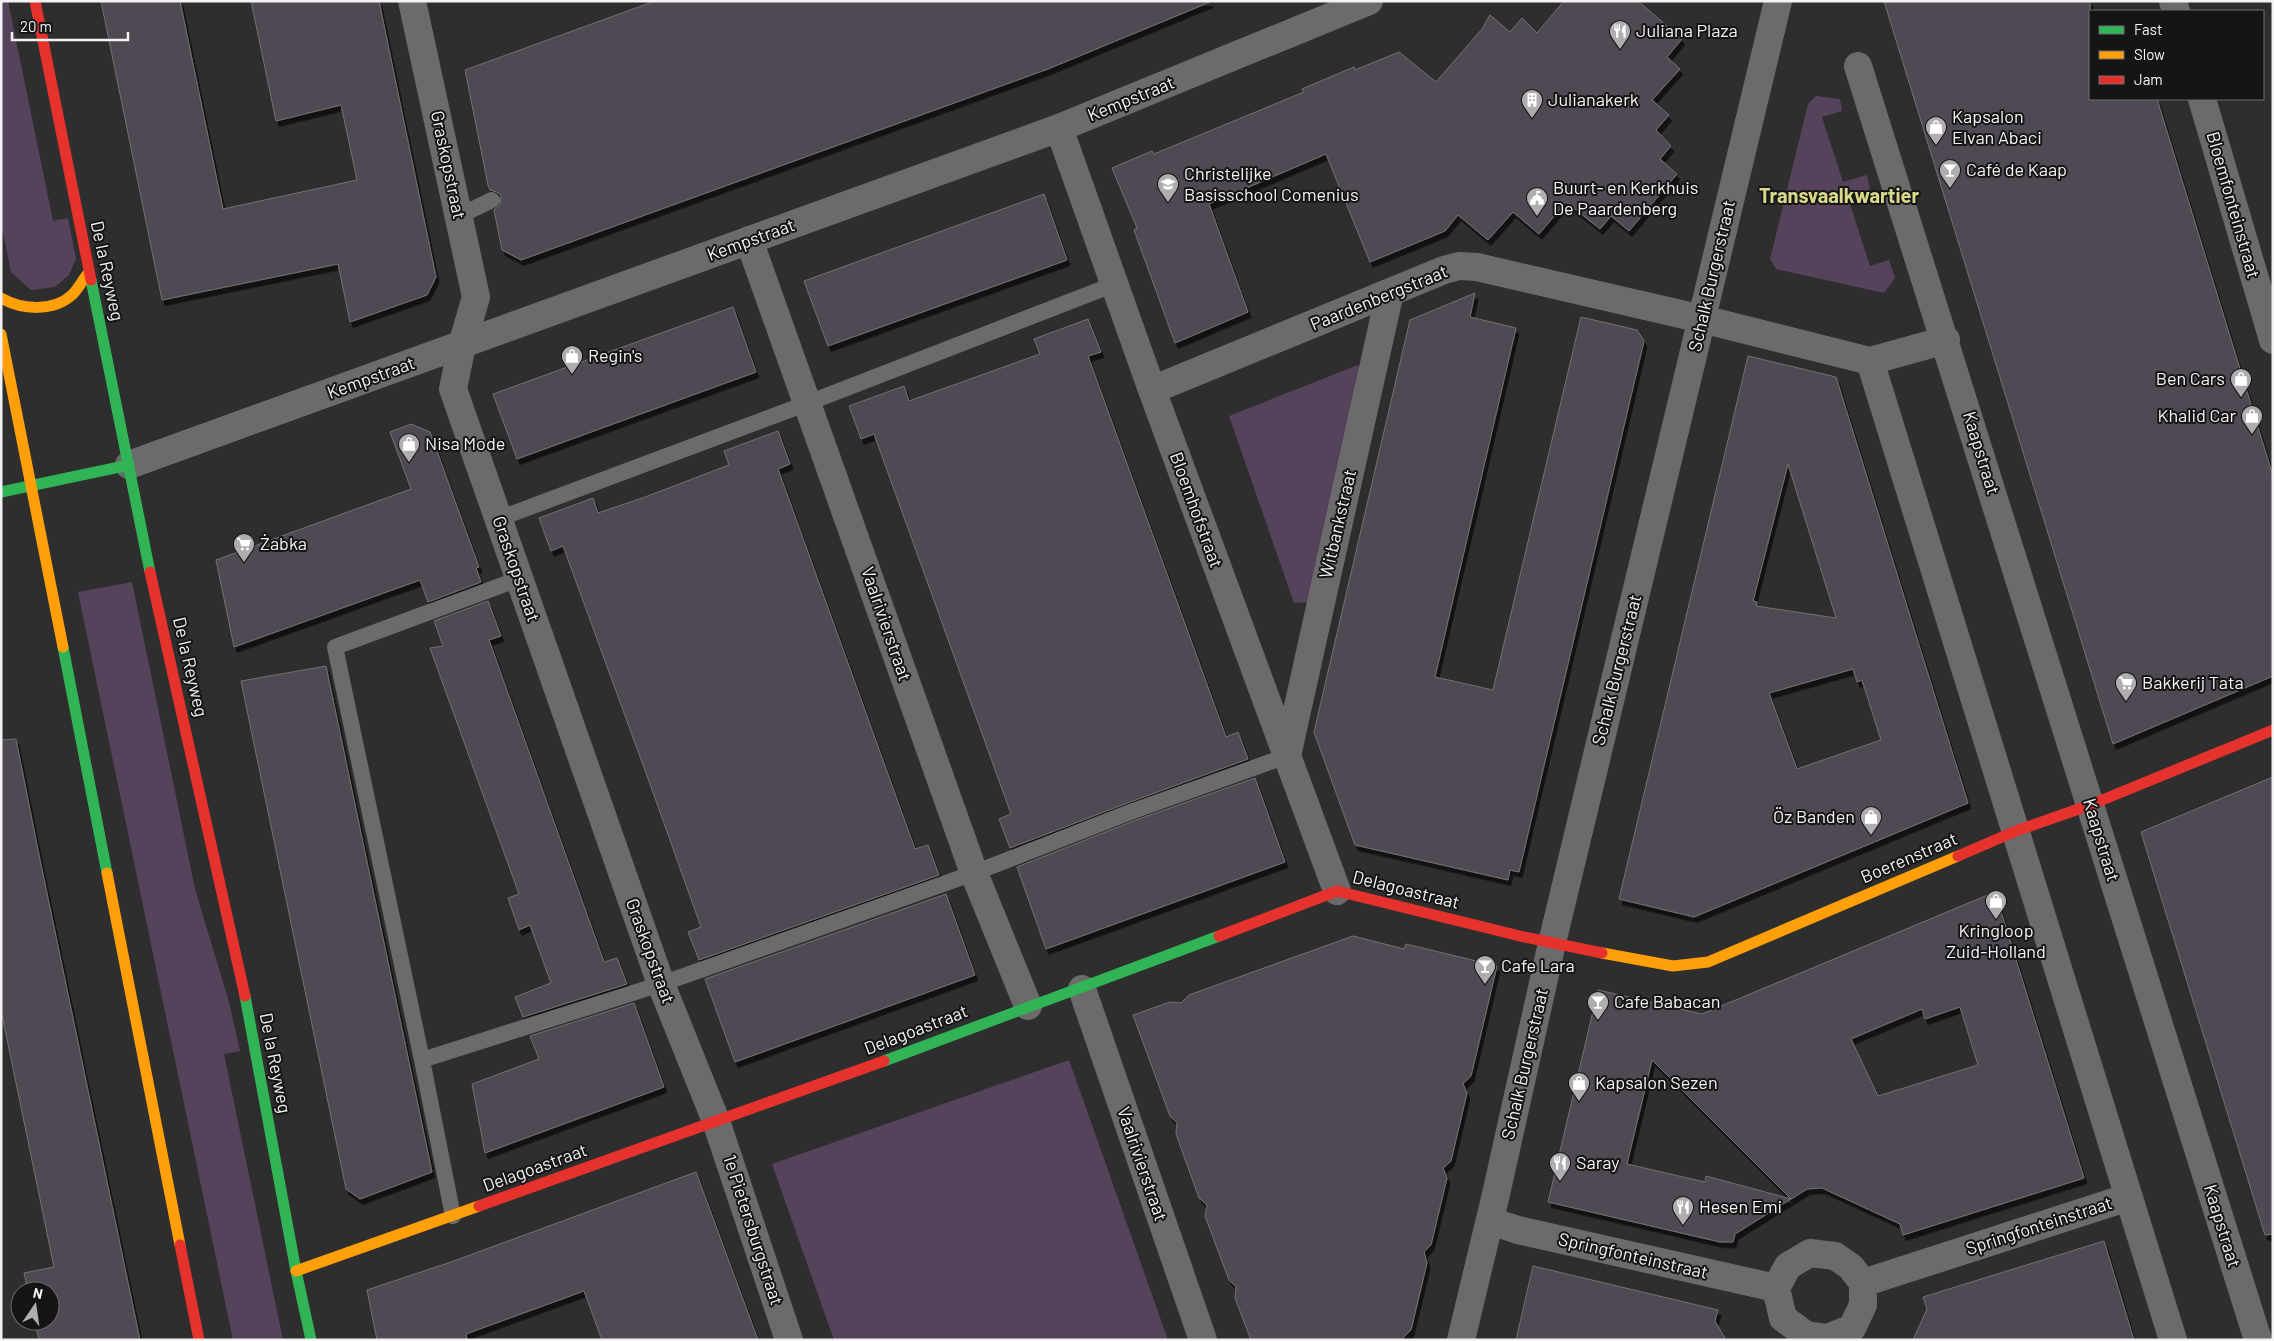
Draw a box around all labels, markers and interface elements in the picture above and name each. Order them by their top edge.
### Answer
scale bar [12,10,129,42]
legend [2089,10,2264,100]
text: 20 m [20,17,52,35]
restaurant icon: Juliana Plaza [1608,19,1632,50]
place label: Juliana Plaza [1636,19,1738,41]
text: Fast [2134,20,2162,38]
text: Slow [2134,45,2165,63]
text: Jam [2134,70,2163,88]
street label: Kempstraat [1084,71,1177,125]
building icon: Julianakerk [1520,88,1544,119]
place label: Julianakerk [1548,88,1639,110]
place label: Kapsalon Elvan Abaci [1952,105,2042,148]
street label: Graskopstraat [427,109,471,221]
shop icon: Kapsalon Elvan Abaci [1924,115,1948,146]
street label: Bloemfonteinstraat [2203,129,2265,281]
bar icon: Café de Kaap [1938,158,1962,189]
place label: Café de Kaap [1966,158,2067,180]
place label: Christelijke Basisschool Comenius [1184,162,1359,205]
school or university icon: Christelijke Basisschool Comenius [1156,172,1180,203]
place label: Buurt- en Kerkhuis De Paardenberg [1553,176,1699,219]
district label: Transvaalkwartier [1759,183,1919,207]
public building icon: Buurt- en Kerkhuis De Paardenberg [1525,186,1549,217]
street label: Schalk Burgerstraat [1683,198,1739,354]
street label: Kempstraat [704,213,798,265]
street label: De la Reyweg [87,219,129,323]
street label: Paardenbergstraat [1307,259,1451,335]
shop icon: Regin's [560,344,584,375]
place label: Regin's [588,344,643,366]
street label: Kempstraat [324,351,418,403]
place label: Ben Cars [2156,367,2225,389]
shop icon: Ben Cars [2229,367,2253,398]
place label: Khalid Car [2157,404,2236,426]
shop icon: Khalid Car [2240,404,2264,435]
street label: Kaapstraat [1959,408,2005,497]
shop icon: Nisa Mode [397,432,421,463]
place label: Nisa Mode [425,432,505,454]
street label: Bloemhofstraat [1166,449,1228,571]
street label: Witbankstraat [1314,467,1360,580]
street label: Graskopstraat [489,513,545,624]
supermarket icon: Żabka [232,532,256,563]
place label: Żabka [260,532,307,554]
street label: Vaalrivierstraat [857,564,917,684]
street label: Schalk Burgerstraat [1587,592,1645,748]
street label: De la Reyweg [169,615,213,719]
supermarket icon: Bakkerij Tata [2114,671,2138,702]
place label: Bakkerij Tata [2142,671,2244,693]
street label: Kaapstraat [2079,795,2125,884]
place label: Öz Banden [1773,805,1855,827]
shop icon: Öz Banden [1859,805,1883,836]
street label: Boerenstraat [1857,827,1960,887]
street label: Delagoastraat [1351,865,1462,913]
shop icon: Kringloop Zuid-Holland [1984,889,2008,920]
street label: Graskopstraat [622,895,680,1006]
place label: Kringloop Zuid-Holland [1946,919,2046,962]
bar icon: Cafe Lara [1473,954,1497,985]
place label: Cafe Lara [1501,954,1575,976]
street label: Schalk Burgerstraat [1496,986,1552,1142]
bar icon: Cafe Babacan [1586,990,1610,1021]
place label: Cafe Babacan [1614,990,1720,1012]
street label: Delagoastraat [861,999,971,1059]
street label: De la Reyweg [255,1011,296,1115]
shop icon: Kapsalon Sezen [1567,1071,1591,1102]
place label: Kapsalon Sezen [1595,1071,1718,1093]
street label: Vaalrivierstraat [1113,1104,1173,1224]
street label: Delagoastraat [480,1138,590,1196]
restaurant icon: Saray [1548,1151,1572,1182]
place label: Saray [1576,1151,1620,1173]
street label: 1e Pietersburgstraat [719,1152,789,1308]
street label: Kaapstraat [2200,1181,2246,1270]
street label: Springfonteinstraat [1963,1191,2115,1259]
restaurant icon: Hesen Emi [1671,1195,1695,1226]
place label: Hesen Emi [1699,1195,1782,1217]
street label: Springfonteinstraat [1556,1227,1710,1283]
north arrow [10,1281,60,1331]
text: N [32,1284,44,1302]

